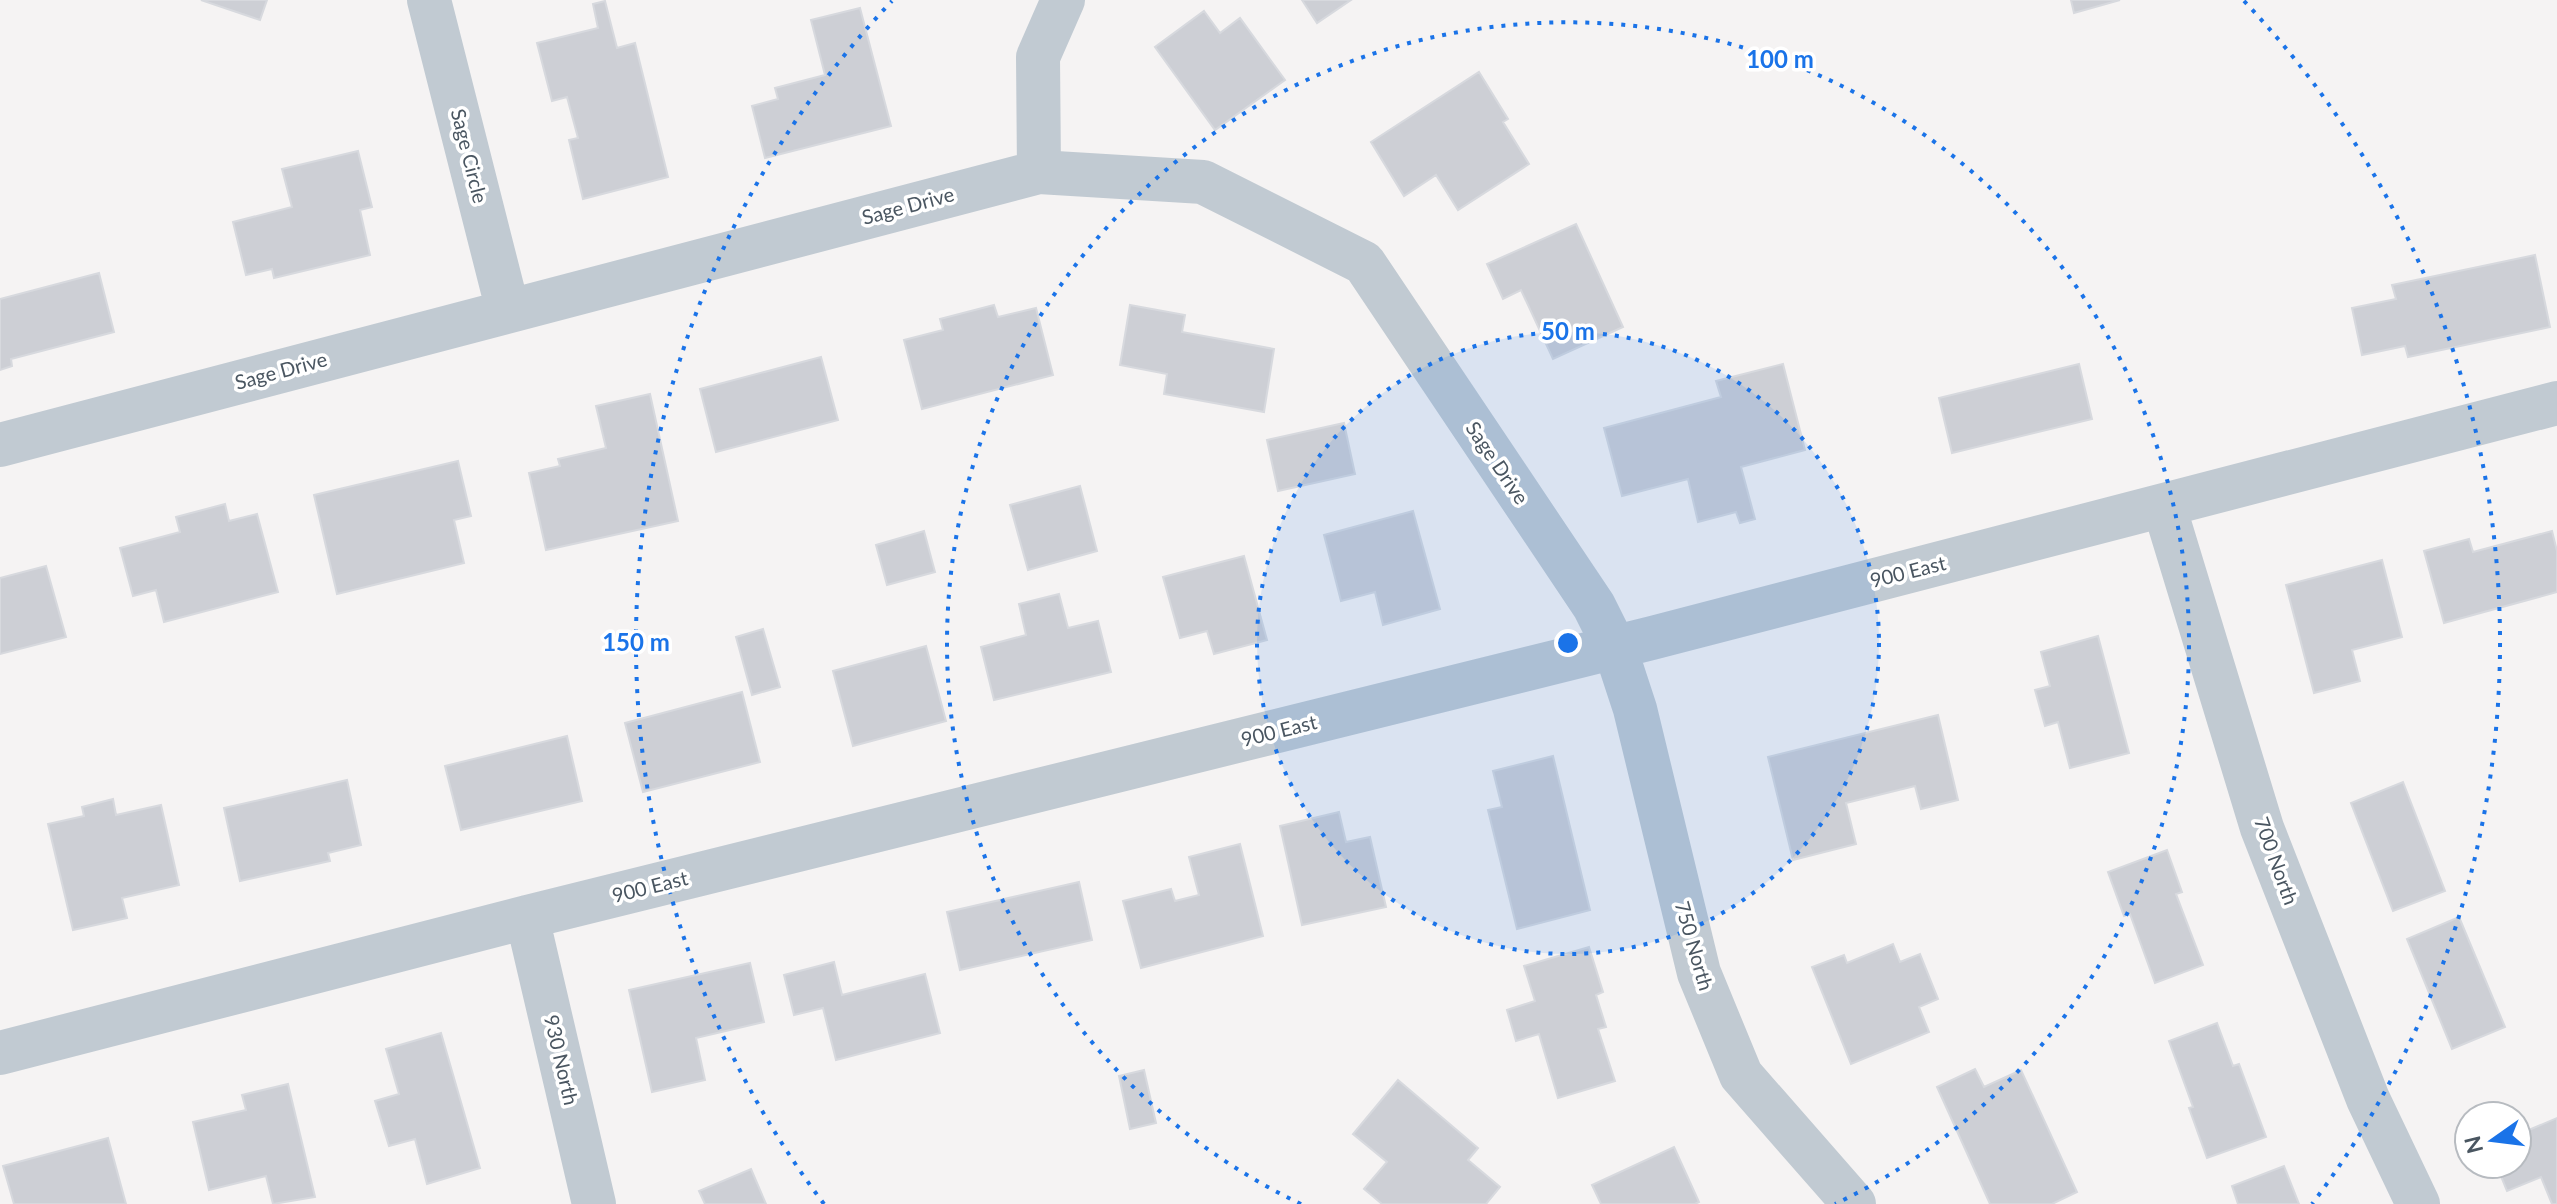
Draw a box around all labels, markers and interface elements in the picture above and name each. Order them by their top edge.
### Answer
text: 100 m [1746,44,1814,73]
street label: Sage Circle [447,106,493,205]
street label: Sage Drive [859,181,956,229]
text: 50 m [1541,316,1595,345]
street label: Sage Drive [232,346,329,394]
street label: Sage Drive [1462,417,1534,508]
street label: 900 East [1867,550,1948,592]
text: 150 m [602,627,670,656]
centre of rings [1554,629,1582,657]
street label: 900 East [1238,709,1319,751]
street label: 700 North [2250,813,2304,908]
street label: 900 East [609,865,690,907]
street label: 750 North [1671,898,1719,993]
street label: 930 North [540,1012,584,1107]
north arrow [2453,1100,2533,1180]
text: N [2458,1133,2488,1156]

